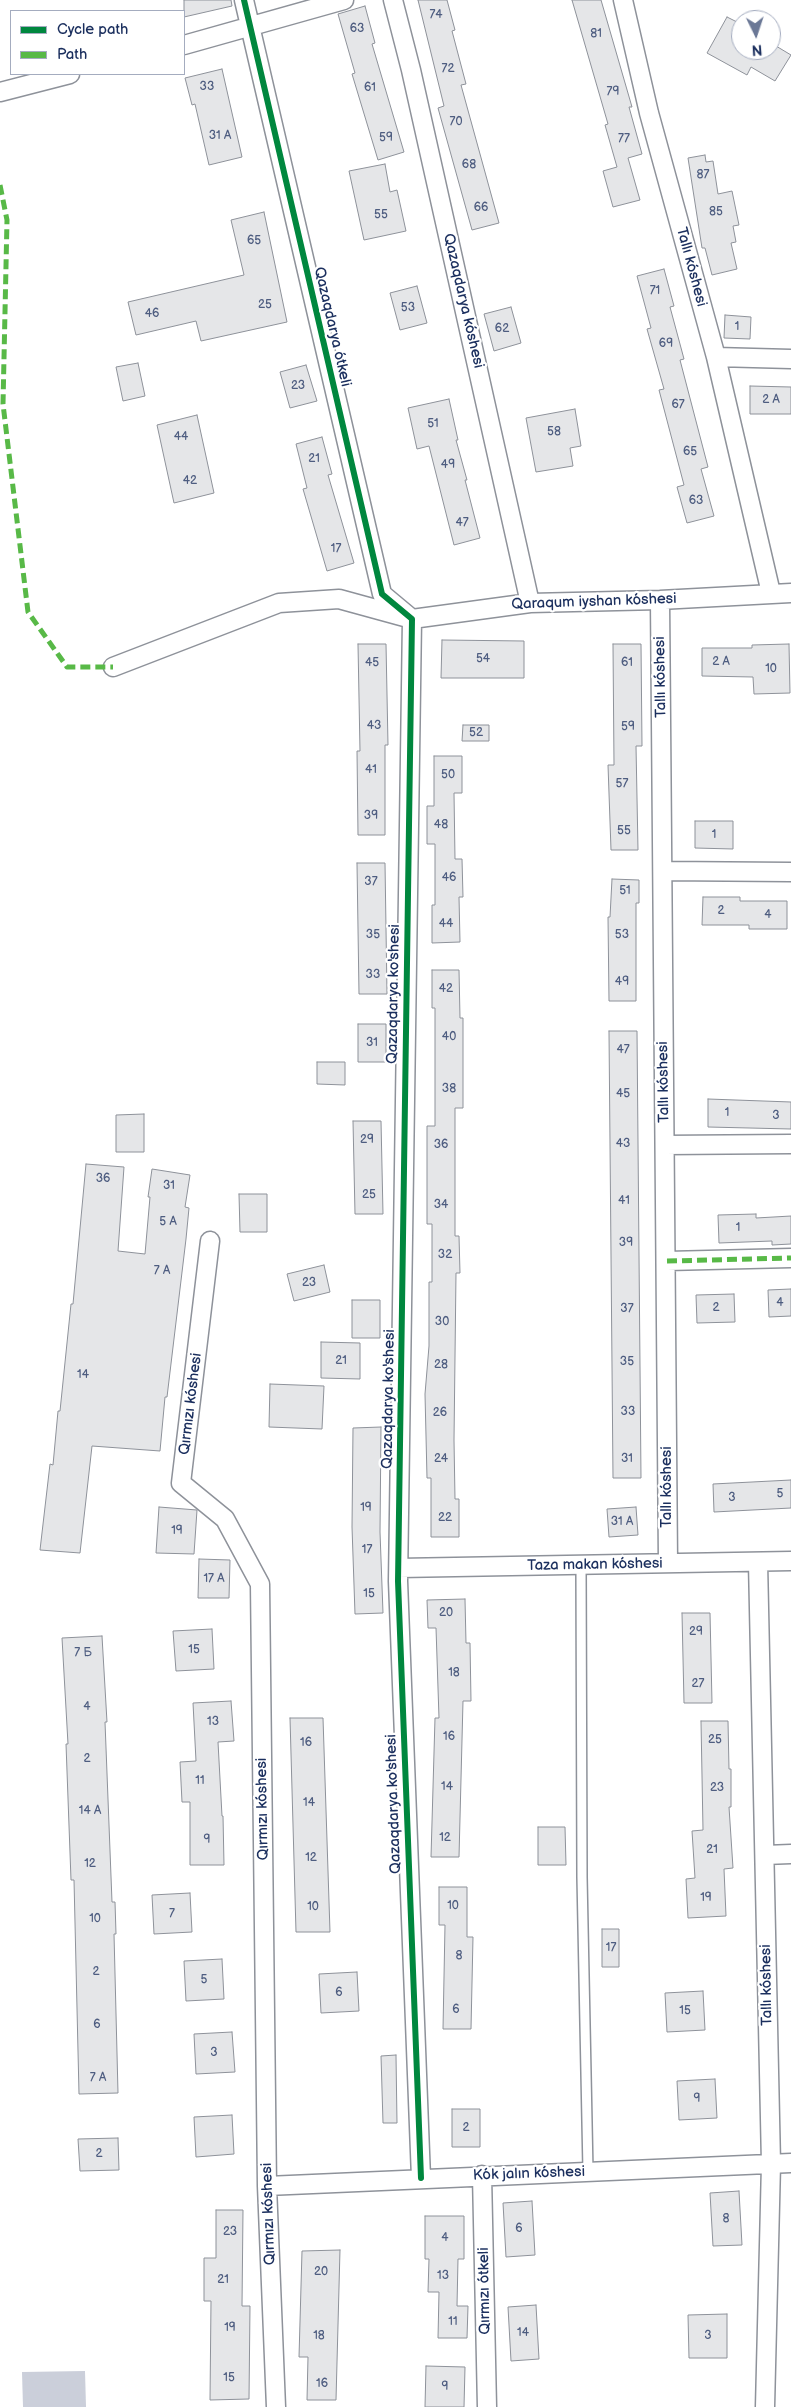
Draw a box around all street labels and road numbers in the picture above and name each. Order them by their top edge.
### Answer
street label: Tallı kóshesi [672,225,710,309]
street label: Qazaqdarya kóshesi [439,232,487,370]
street label: Qazaqdarya ótkeli [309,265,355,389]
street label: Qaraqum iyshan kóshesi [511,590,677,614]
street label: Tallı kóshesi [651,636,671,718]
street label: Qazaqdarya ko'shesi [384,924,404,1064]
street label: Tallı kóshesi [654,1041,674,1123]
street label: Qazaqdarya ko'shesi [379,1329,399,1469]
street label: Qırmızı kóshesi [176,1352,206,1456]
street label: Tallı kóshesi [658,1446,676,1528]
street label: Taza makan kóshesi [527,1555,663,1575]
street label: Qazaqdarya ko'shesi [383,1734,405,1874]
street label: Qırmızı kóshesi [253,1758,273,1860]
street label: Tallı kóshesi [757,1944,777,2026]
street label: Qırmızı kóshesi [258,2162,280,2266]
street label: Kók jalın kóshesi [473,2163,585,2185]
street label: Qırmızı ótkeli [475,2247,495,2335]

